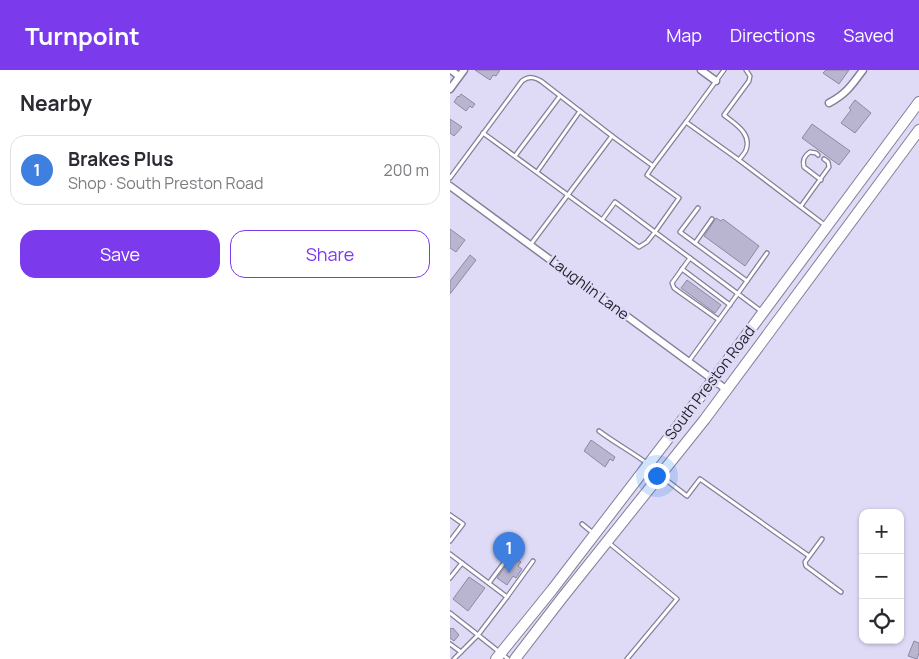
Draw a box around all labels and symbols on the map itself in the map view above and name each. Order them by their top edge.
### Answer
street label: Laughlin Lane [545,251,634,325]
street label: South Preston Road [660,321,759,444]
your location [644,463,670,489]
pin: 1 [493,532,525,573]

